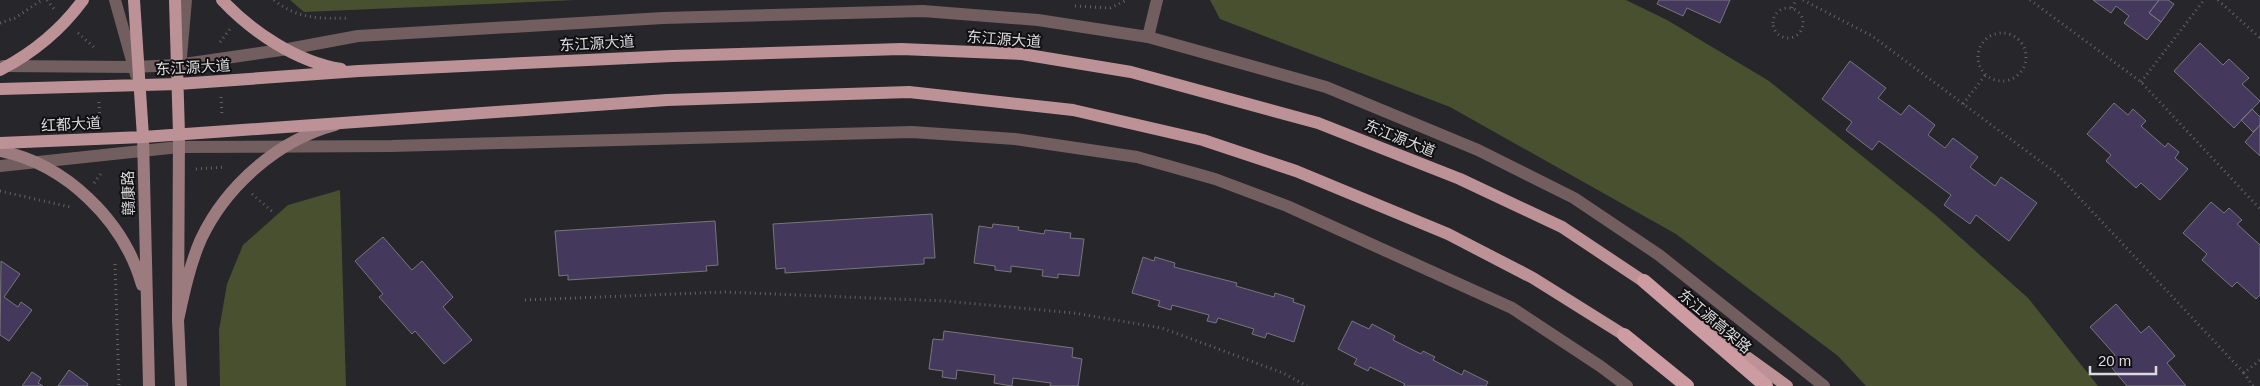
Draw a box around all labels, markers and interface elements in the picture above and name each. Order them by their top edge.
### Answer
street label: 东江源大道 [966,28,1042,50]
street label: 东江源大道 [559,33,635,53]
street label: 东江源大道 [155,57,231,77]
street label: 红都大道 [41,114,101,134]
street label: 东江源大道 [1362,116,1438,160]
street label: 赣康路 [119,170,137,216]
street label: 东江源高架路 [1675,286,1755,356]
scale bar [2090,344,2156,376]
text: 20 m [2098,352,2131,369]

